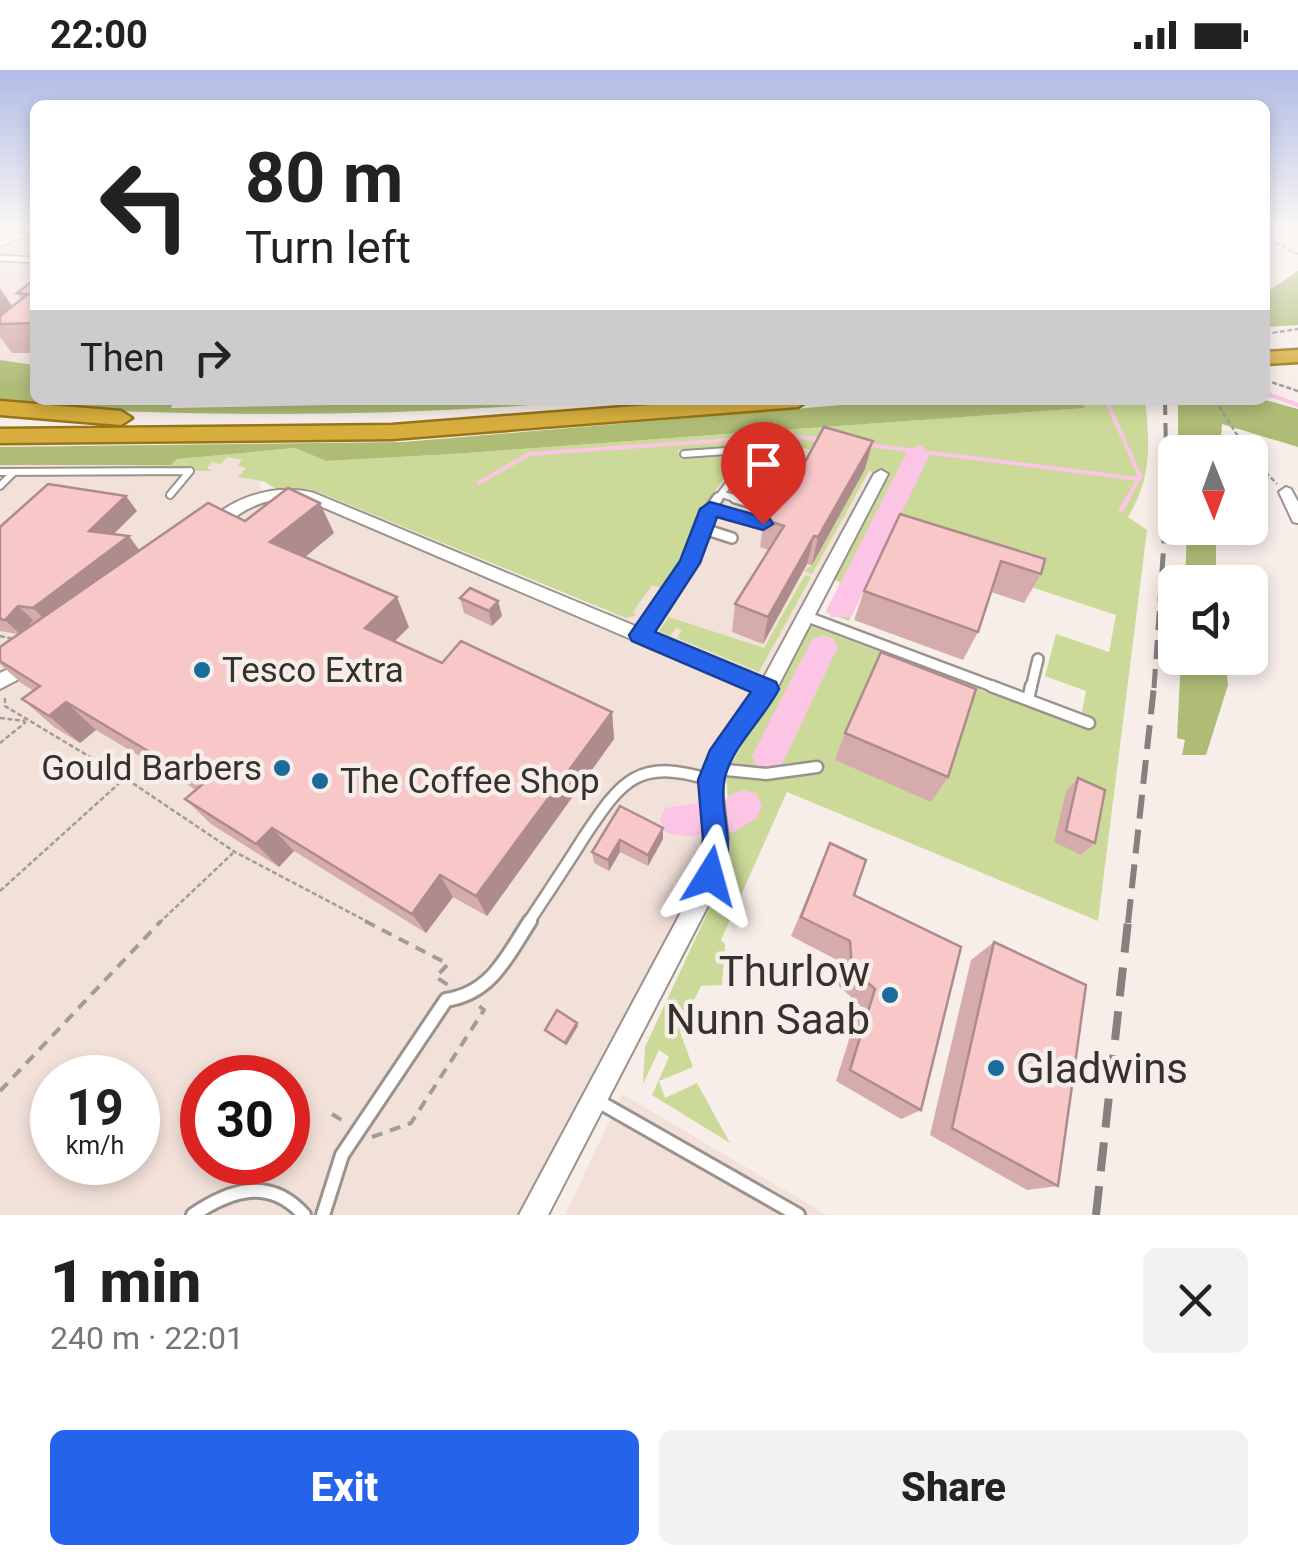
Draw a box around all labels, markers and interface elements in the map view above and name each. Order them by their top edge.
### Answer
text: 22:00 [50,13,148,57]
text: 80 m [245,137,403,219]
icon: left [80,140,210,270]
text: Turn left [245,221,411,274]
icon: right [185,330,240,385]
text: Then [80,336,165,380]
pin [721,422,806,525]
north arrow [1158,435,1268,545]
map controls [1158,435,1268,675]
icon: arrive [736,437,791,492]
button: sound [1158,565,1268,675]
place label: Tesco Extra [222,650,404,691]
marker: Tesco Extra [191,659,213,681]
place label: Gould Barbers [41,748,262,789]
marker: Gould Barbers [271,757,293,779]
place label: The Coffee Shop [340,761,600,802]
marker: The Coffee Shop [309,770,331,792]
position arrow [658,824,762,928]
place label: Thurlow Nunn Saab [666,947,870,1044]
marker: Thurlow Nunn Saab [879,984,901,1006]
place label: Gladwins [1016,1044,1188,1093]
speed limit sign: 30 [180,1055,310,1185]
marker: Gladwins [985,1057,1007,1079]
text: 19 [66,1079,124,1137]
text: km/h [66,1131,124,1160]
text: 1 min [50,1246,201,1317]
button: close [1143,1248,1248,1353]
text: 240 m · 22:01 [50,1319,244,1357]
button: Exit [50,1430,639,1545]
button: Share [659,1430,1248,1545]

